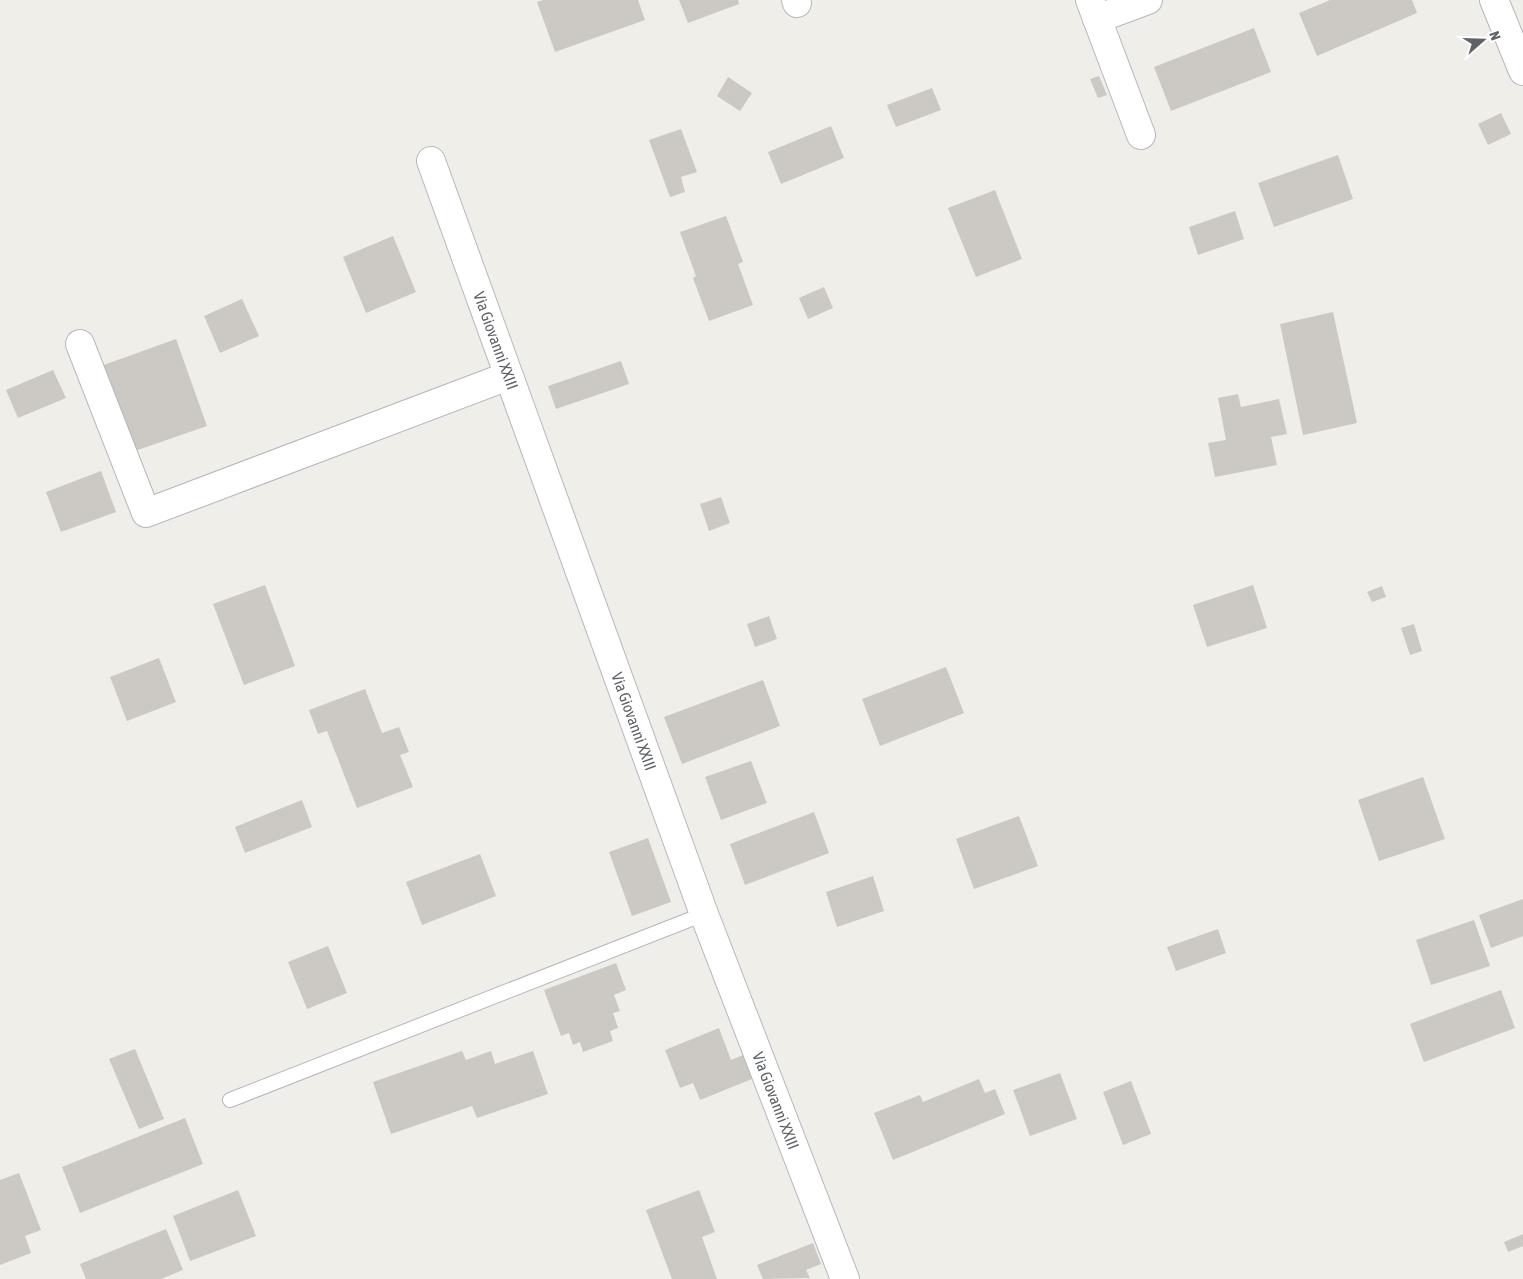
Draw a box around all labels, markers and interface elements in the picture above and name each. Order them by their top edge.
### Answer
north arrow [1458,15,1508,65]
text: N [1486,29,1504,42]
street label: Via Giovanni XXIII [470,289,522,392]
street label: Via Giovanni XXIII [608,670,660,773]
street label: Via Giovanni XXIII [749,1049,803,1152]

